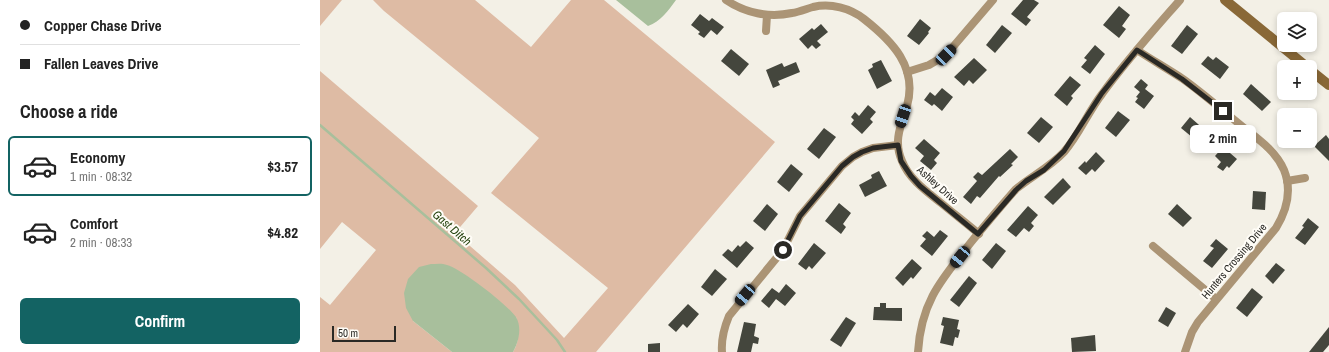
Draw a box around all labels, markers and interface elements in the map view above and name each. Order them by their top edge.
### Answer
map controls [1277,12,1317,148]
button: layers [1277,12,1317,52]
text: Copper Chase Drive [44,15,162,36]
car [933,42,959,68]
text: Fallen Leaves Drive [44,53,158,74]
button: + [1277,60,1317,100]
text: Choose a ride [20,99,118,124]
route end [1214,102,1232,120]
car [894,103,912,129]
button: − [1277,108,1317,148]
callout: 2 min [1190,125,1256,153]
text: 2 min [1209,130,1237,147]
text: Economy [70,147,125,168]
icon: car [22,148,58,184]
text: $3.57 [267,156,298,177]
street label: Ashley Drive [914,162,962,207]
text: 1 min · 08:32 [70,168,132,185]
water label: Gast Ditch [429,207,475,249]
text: Comfort [70,213,118,234]
icon: car [22,214,58,250]
street label: Hunters Crossing Drive [1198,220,1270,302]
text: $4.82 [267,222,298,243]
text: 2 min · 08:33 [70,234,132,251]
route start [774,241,792,259]
car [948,244,972,270]
car [733,282,757,308]
button: Confirm [20,298,300,344]
scale bar [332,324,396,343]
text: 50 m [338,326,358,340]

